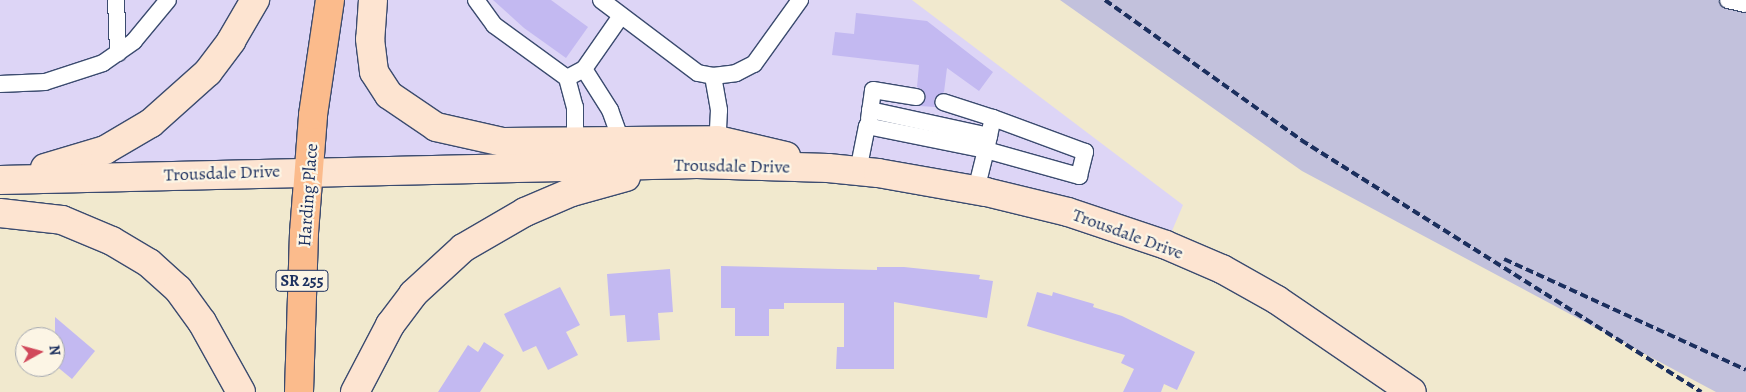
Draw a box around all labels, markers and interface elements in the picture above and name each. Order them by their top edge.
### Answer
street label: Harding Place [294,143,322,247]
street label: Trousdale Drive [674,154,790,178]
street label: Trousdale Drive [163,160,281,186]
street label: Trousdale Drive [1070,204,1186,264]
road number: SR 255 [274,268,330,294]
north arrow [15,327,65,377]
text: N [44,344,64,356]

